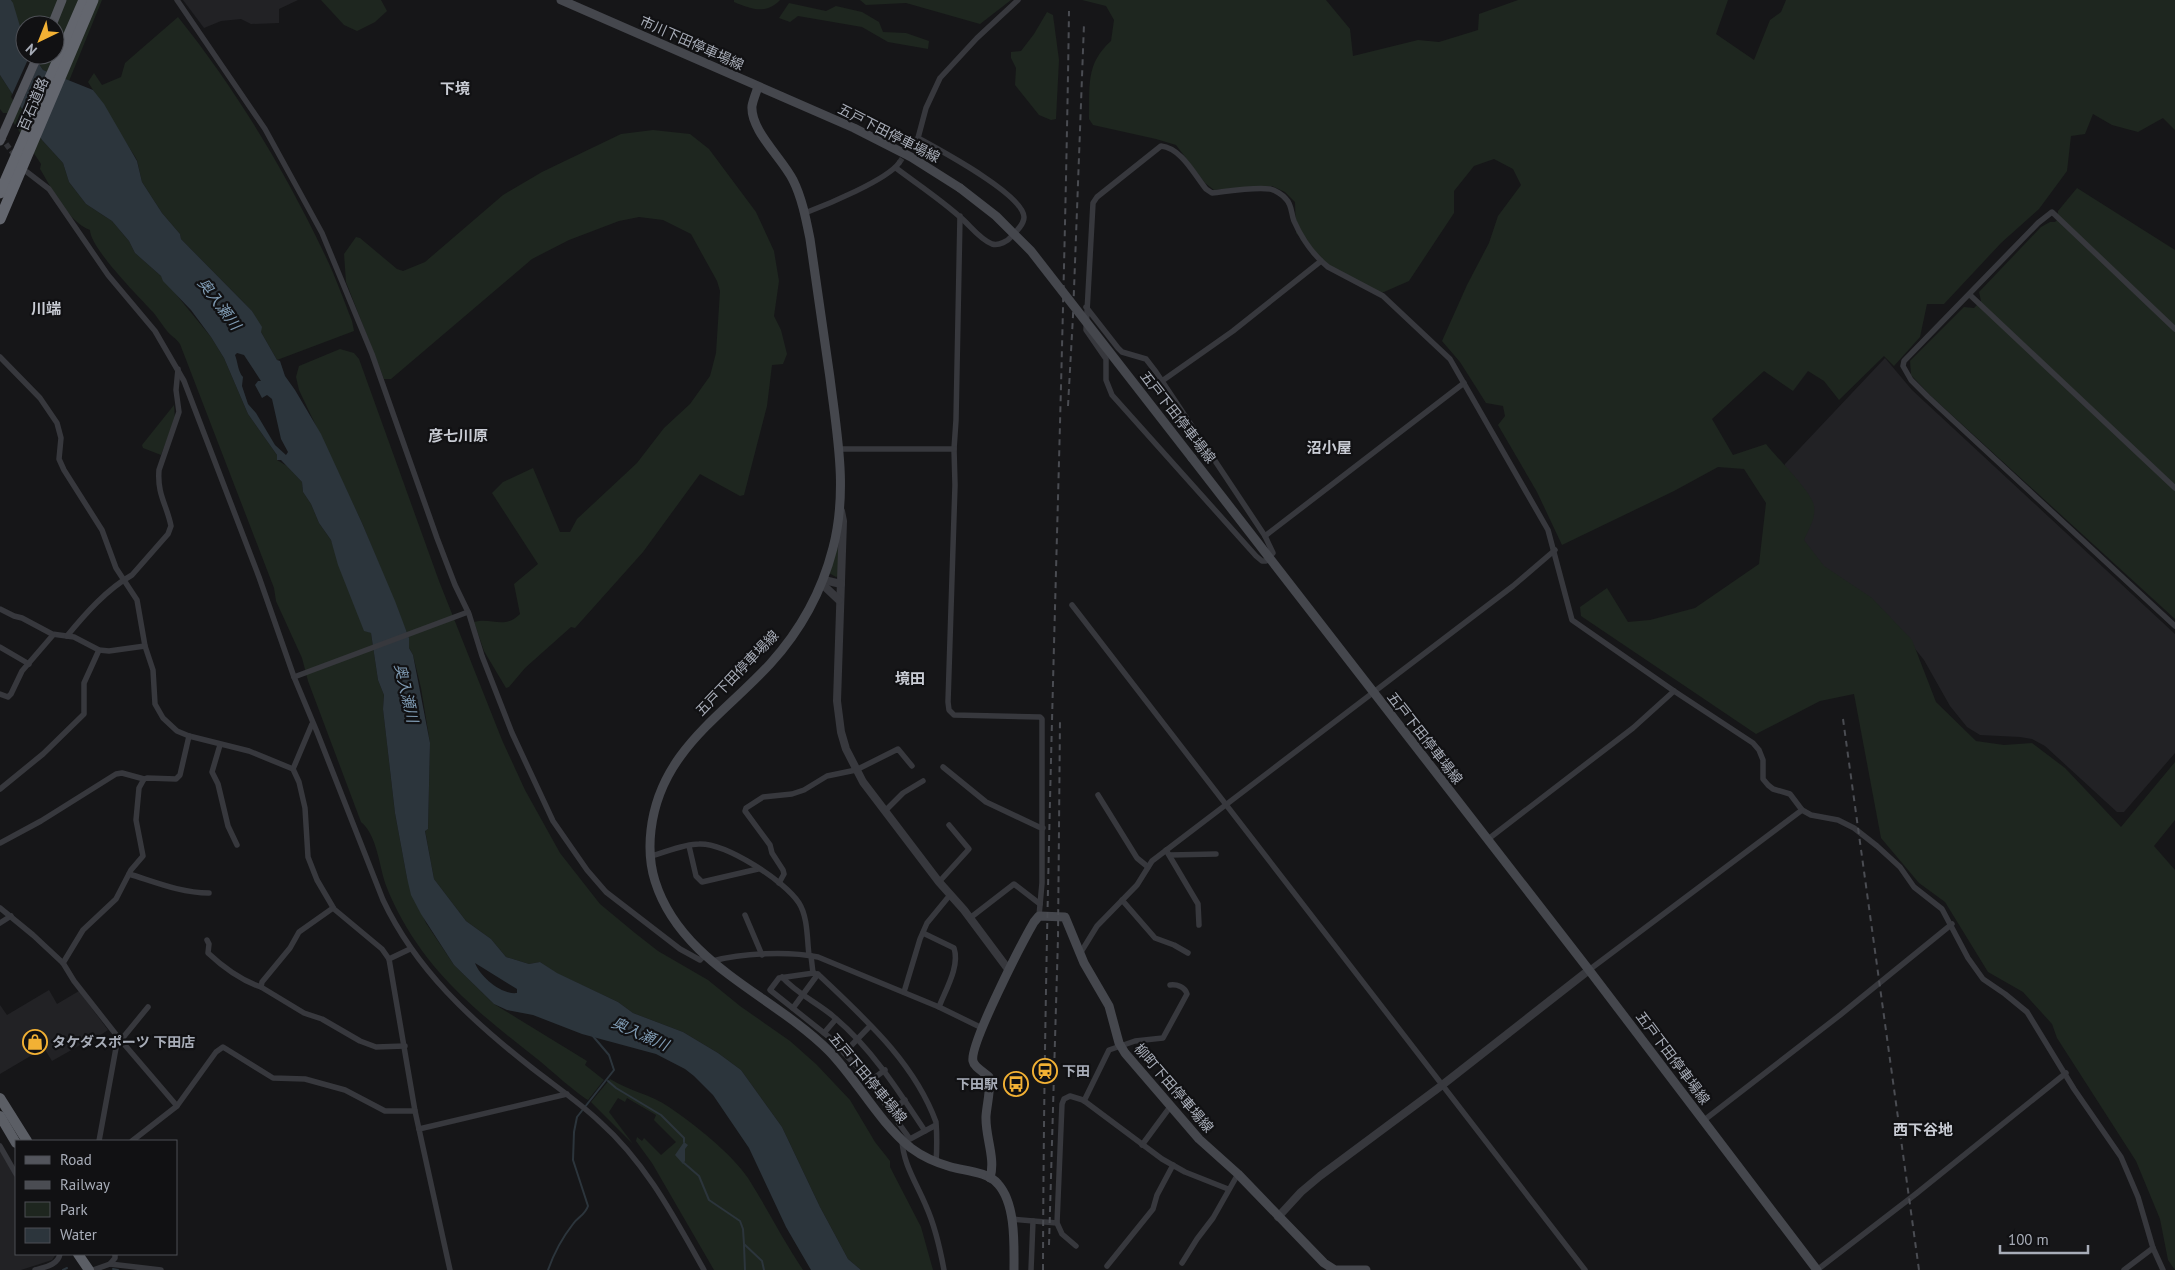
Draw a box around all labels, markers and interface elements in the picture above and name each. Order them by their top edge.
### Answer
street label: 市川下田停車場線 [637,12,747,74]
north arrow [15,15,65,65]
text: N [22,40,41,59]
street label: 百石道路 [14,75,52,133]
district label: 下境 [440,79,470,98]
street label: 五戸下田停車場線 [835,100,943,166]
water label: 奥入瀬川 [194,274,246,335]
district label: 川端 [31,299,61,318]
street label: 五戸下田停車場線 [1136,367,1220,467]
district label: 彦七川原 [428,426,488,445]
district label: 沼小屋 [1306,438,1352,457]
street label: 五戸下田停車場線 [692,626,782,720]
water label: 奥入瀬川 [390,662,423,726]
district label: 境田 [895,669,925,688]
street label: 五戸下田停車場線 [1383,688,1467,788]
street label: 五戸下田停車場線 [1632,1008,1714,1108]
water label: 奥入瀬川 [609,1013,673,1055]
shop icon: タケダスポーツ 下田店 [22,1029,48,1055]
street label: 五戸下田停車場線 [825,1029,911,1127]
place label: タケダスポーツ 下田店 [52,1033,195,1051]
street label: 柳町下田停車場線 [1130,1040,1218,1136]
station icon: 下田 [1032,1058,1058,1084]
place label: 下田 [1062,1062,1090,1080]
bus stop icon: 下田駅 [1003,1071,1029,1097]
place label: 下田駅 [956,1075,998,1093]
district label: 西下谷地 [1893,1120,1953,1139]
legend [15,1140,178,1255]
text: Road [60,1150,92,1169]
text: Railway [60,1175,110,1194]
text: Park [60,1200,88,1219]
scale bar [2000,1222,2088,1254]
text: Water [60,1225,97,1244]
text: 100 m [2008,1230,2049,1249]

